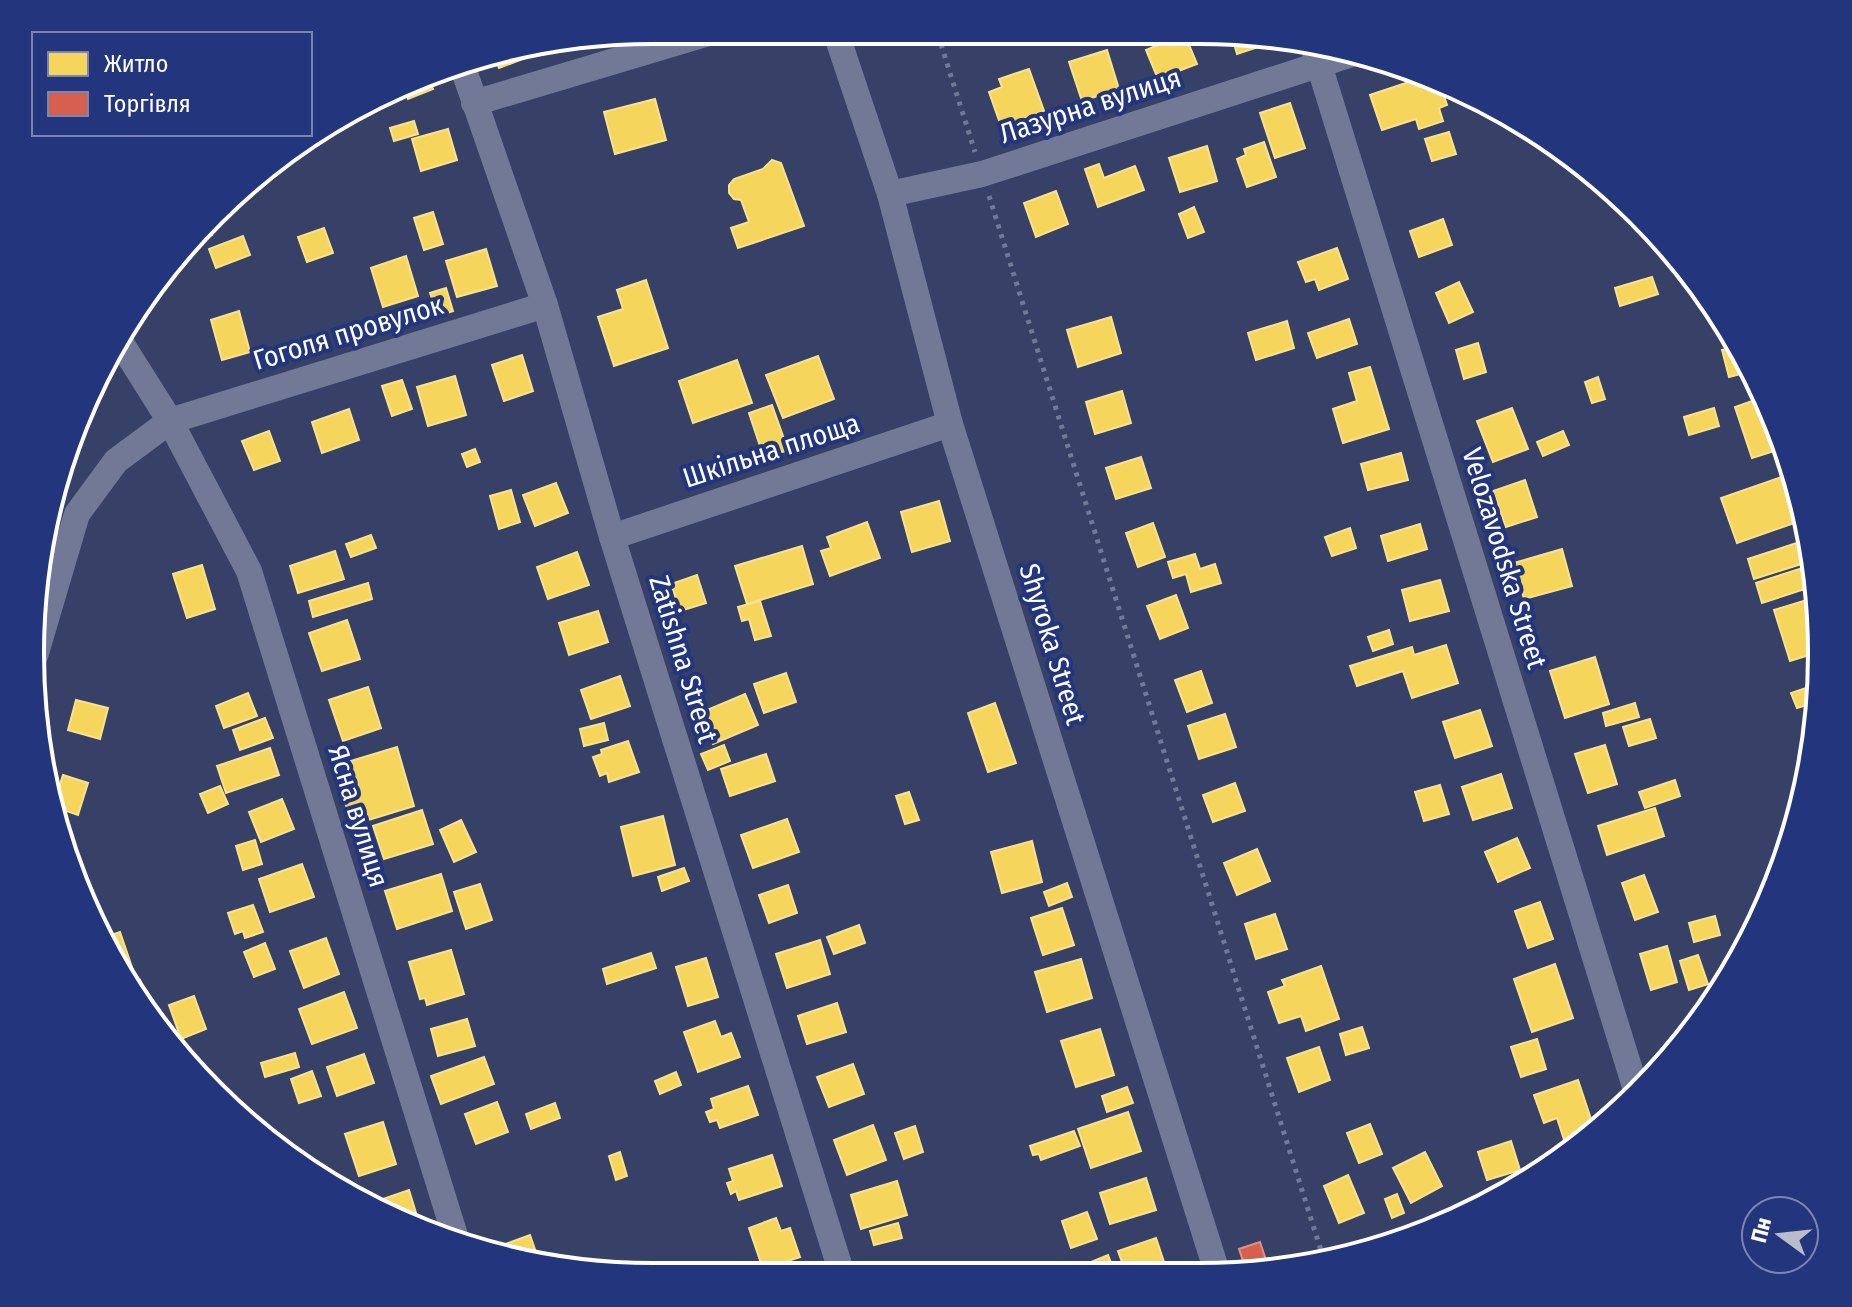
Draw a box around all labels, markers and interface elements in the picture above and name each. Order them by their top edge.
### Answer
legend [32,32,312,136]
text: Житло [104,50,168,78]
street label: Лазурна вулиця [995,61,1185,150]
text: Торгівля [104,90,191,118]
street label: Гоголя провулок [249,288,447,377]
street label: Шкільна площа [679,406,864,495]
street label: Velozavodska Street [1455,444,1554,673]
street label: Shyroka Street [1012,560,1093,729]
street label: Zatishna Street [642,571,725,748]
street label: Ясна вулиця [321,741,396,891]
north arrow [1740,1195,1820,1275]
text: Пн [1745,1214,1777,1245]

